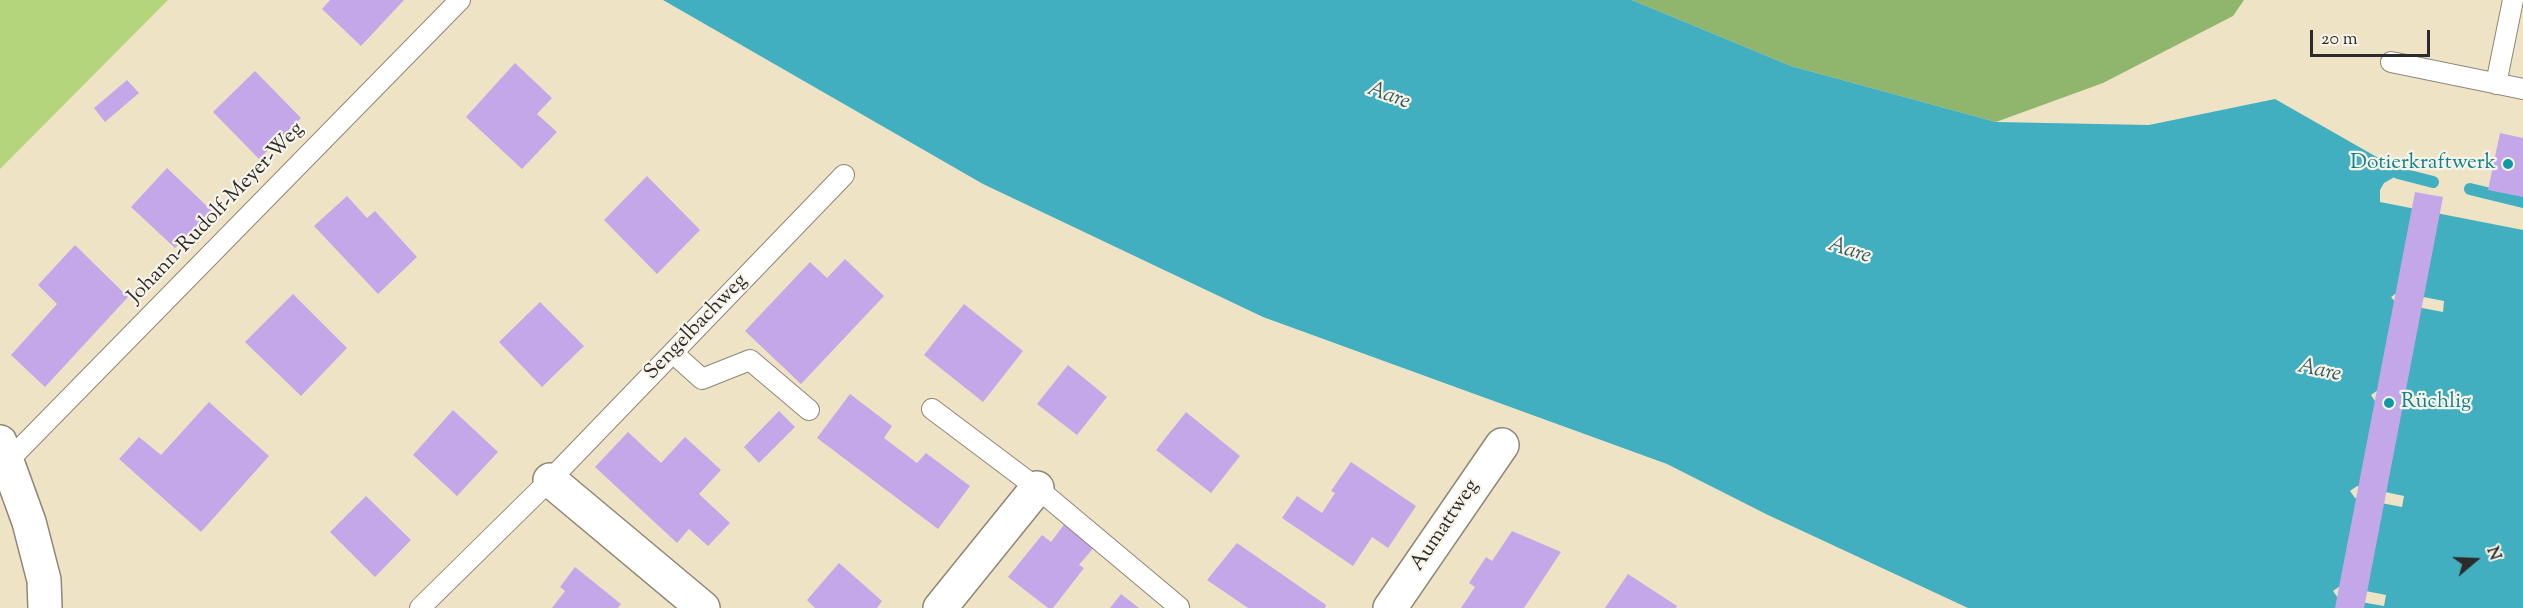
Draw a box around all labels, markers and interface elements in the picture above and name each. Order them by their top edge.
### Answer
scale bar [2313,18,2433,56]
text: 20 m [2321,27,2358,53]
water label: Aare [1363,77,1413,117]
street label: Johann-Rudolf-Meyer-Weg [124,118,310,310]
place label: Dotierkraftwerk [2350,151,2496,177]
marker: Dotierkraftwerk [2501,157,2515,171]
water label: Aare [1824,233,1874,271]
street label: Sengelbachweg [640,270,754,386]
water label: Aare [2295,355,2343,389]
place label: Rüchlig [2401,390,2471,416]
marker: Rüchlig [2382,396,2396,410]
street label: Aumattweg [1406,476,1486,576]
north arrow [2445,530,2505,590]
text: N [2480,544,2505,564]

